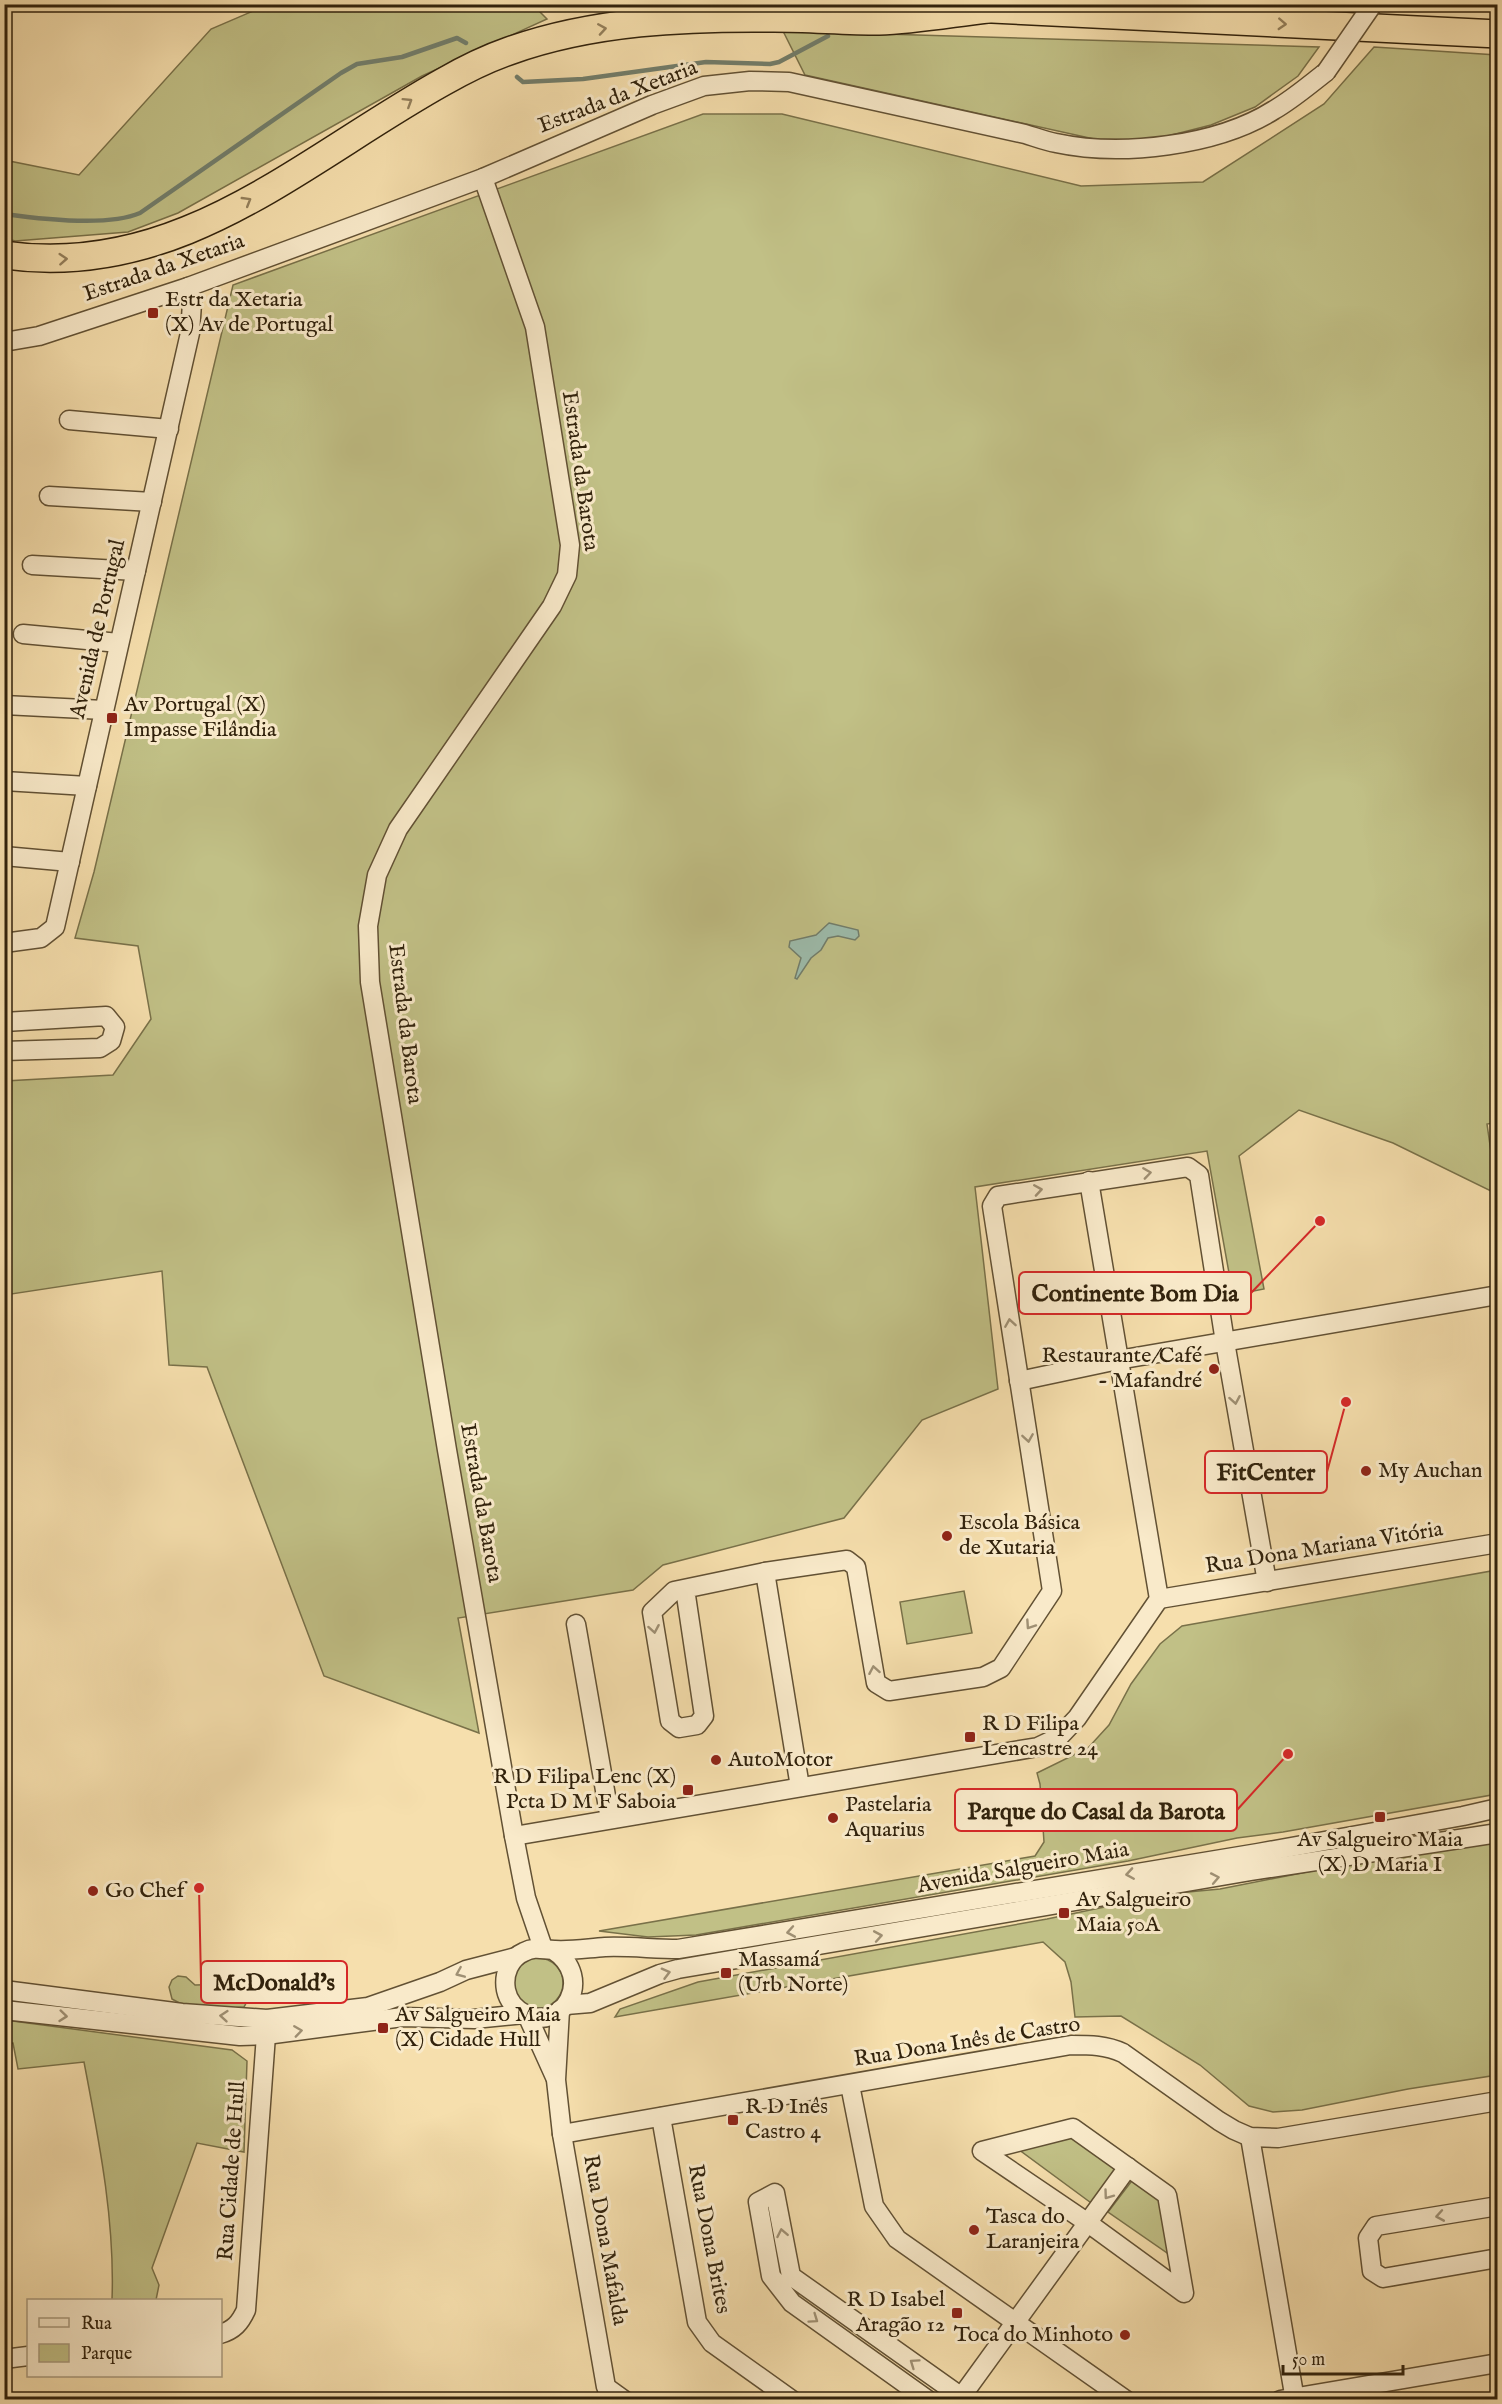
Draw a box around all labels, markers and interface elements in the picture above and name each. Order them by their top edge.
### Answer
one-way arrow [1277,17,1286,30]
one-way arrow [597,23,606,35]
street label: Estrada da Xetaria [534,54,702,140]
one-way arrow [402,97,412,109]
one-way arrow [241,197,251,209]
street label: Estrada da Xetaria [80,227,249,309]
one-way arrow [58,253,67,266]
place label: Estr da Xetaria (X) Av de Portugal [165,286,333,339]
marker: Estr da Xetaria (X) Av de Portugal [146,306,160,320]
street label: Estrada da Barota [555,389,605,553]
street label: Avenida de Portugal [64,537,132,722]
place label: Av Portugal (X) Impasse Filândia [123,691,277,744]
marker: Av Portugal (X) Impasse Filândia [105,711,119,725]
street label: Estrada da Barota [381,942,429,1106]
one-way arrow [1142,1167,1151,1179]
one-way arrow [1033,1184,1042,1196]
callout: Continente Bom Dia [1019,1272,1251,1314]
text: Continente Bom Dia [1031,1279,1239,1310]
one-way arrow [1005,1318,1017,1327]
place label: Restaurante/Café - Mafandré [1041,1342,1202,1395]
marker: Restaurante/Café - Mafandré [1207,1362,1221,1376]
one-way arrow [1228,1395,1241,1405]
street label: Estrada da Barota [453,1421,509,1585]
one-way arrow [1022,1434,1034,1443]
callout: FitCenter [1205,1451,1327,1493]
place label: My Auchan [1378,1457,1483,1485]
text: FitCenter [1217,1458,1316,1489]
marker: My Auchan [1359,1464,1373,1478]
place label: Escola Básica de Xutaria [959,1509,1081,1562]
street label: Rua Dona Mariana Vitória [1203,1515,1445,1581]
marker: Escola Básica de Xutaria [940,1529,954,1543]
one-way arrow [1026,1618,1037,1629]
one-way arrow [648,1624,660,1633]
one-way arrow [868,1666,881,1676]
place label: R D Filipa Lencastre 24 [982,1710,1098,1763]
marker: R D Filipa Lencastre 24 [963,1730,977,1744]
place label: AutoMotor [727,1746,833,1774]
marker: AutoMotor [709,1753,723,1767]
place label: R D Filipa Lenc (X) Pcta D M F Saboia [493,1763,676,1816]
marker: R D Filipa Lenc (X) Pcta D M F Saboia [681,1783,695,1797]
callout: Parque do Casal da Barota [955,1789,1237,1831]
place label: Pastelaria Aquarius [844,1791,932,1844]
text: Parque do Casal da Barota [967,1797,1225,1828]
marker: Av Salgueiro Maia (X) D Maria I [1373,1810,1387,1824]
marker: Pastelaria Aquarius [826,1811,840,1825]
place label: Av Salgueiro Maia (X) D Maria I [1296,1826,1463,1879]
street label: Avenida Salgueiro Maia [914,1836,1131,1901]
one-way arrow [1125,1867,1135,1880]
one-way arrow [1210,1872,1220,1885]
place label: Go Chef [105,1877,189,1905]
marker: Go Chef [86,1884,100,1898]
place label: Av Salgueiro Maia 50A [1075,1886,1191,1939]
marker: Av Salgueiro Maia 50A [1057,1906,1071,1920]
one-way arrow [787,1925,797,1938]
one-way arrow [874,1930,883,1942]
place label: Massamá (Urb Norte) [738,1946,848,1999]
callout: McDonald's [201,1961,347,2003]
one-way arrow [455,1966,466,1978]
marker: Massamá (Urb Norte) [719,1966,733,1980]
text: McDonald's [213,1968,336,1999]
one-way arrow [660,1968,671,1980]
place label: Av Salgueiro Maia (X) Cidade Hull [394,2001,561,2054]
one-way arrow [58,2009,67,2022]
one-way arrow [220,2010,229,2023]
street label: Rua Dona Inês de Castro [852,2010,1082,2074]
marker: Av Salgueiro Maia (X) Cidade Hull [376,2021,390,2035]
one-way arrow [294,2025,303,2037]
street label: Rua Cidade de Hull [212,2080,252,2262]
place label: R D Inês Castro 4 [745,2093,828,2146]
marker: R D Inês Castro 4 [726,2113,740,2127]
street label: Rua Dona Mafalda [576,2153,634,2328]
street label: Rua Dona Brites [681,2162,737,2316]
one-way arrow [1104,2188,1115,2199]
place label: Tasca do Laranjeira [986,2203,1080,2256]
one-way arrow [1435,2209,1444,2221]
marker: Tasca do Laranjeira [967,2223,981,2237]
one-way arrow [777,2228,789,2237]
place label: R D Isabel Aragão 12 [847,2286,945,2339]
legend [27,2299,222,2377]
marker: R D Isabel Aragão 12 [950,2306,964,2320]
one-way arrow [807,2312,818,2323]
text: Rua [81,2313,112,2336]
place label: Toca do Minhoto [954,2321,1113,2349]
marker: Toca do Minhoto [1118,2328,1132,2342]
scale bar [1283,2338,1403,2376]
text: Parque [81,2343,132,2366]
text: 50 m [1292,2349,1325,2372]
one-way arrow [909,2359,920,2370]

